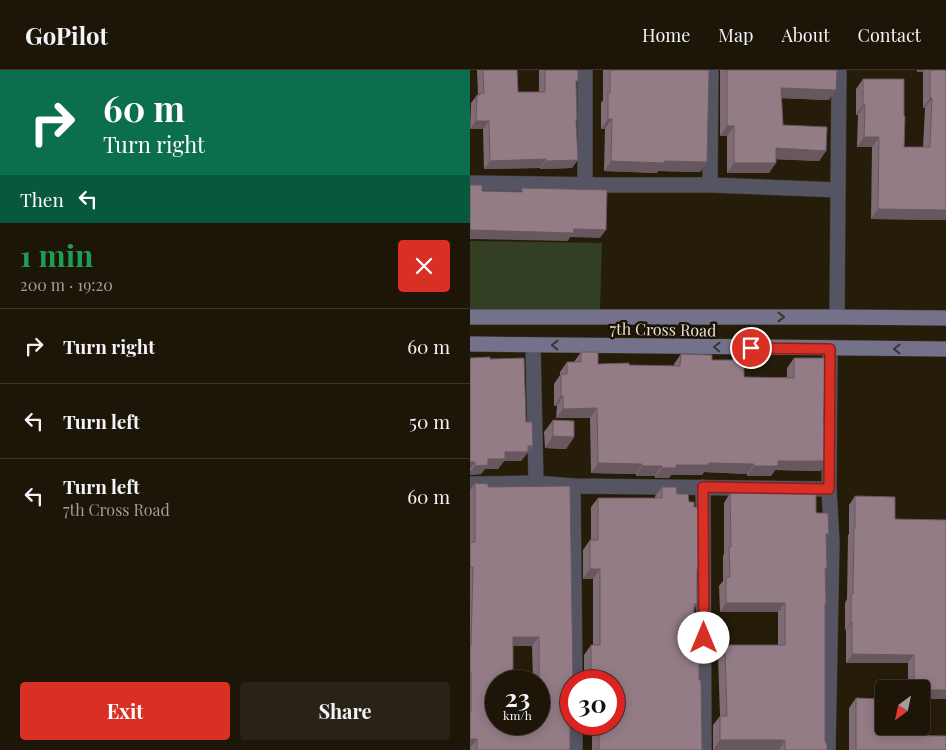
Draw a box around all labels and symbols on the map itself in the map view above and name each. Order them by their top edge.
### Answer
one-way arrow [778,312,785,322]
street label: 7th Cross Road [609,318,717,340]
pin [730,327,772,369]
one-way arrow [551,340,558,350]
one-way arrow [713,342,721,352]
one-way arrow [893,344,901,354]
position arrow [677,611,729,663]
speed limit sign: 30 [560,670,625,735]
north arrow [875,680,930,735]

